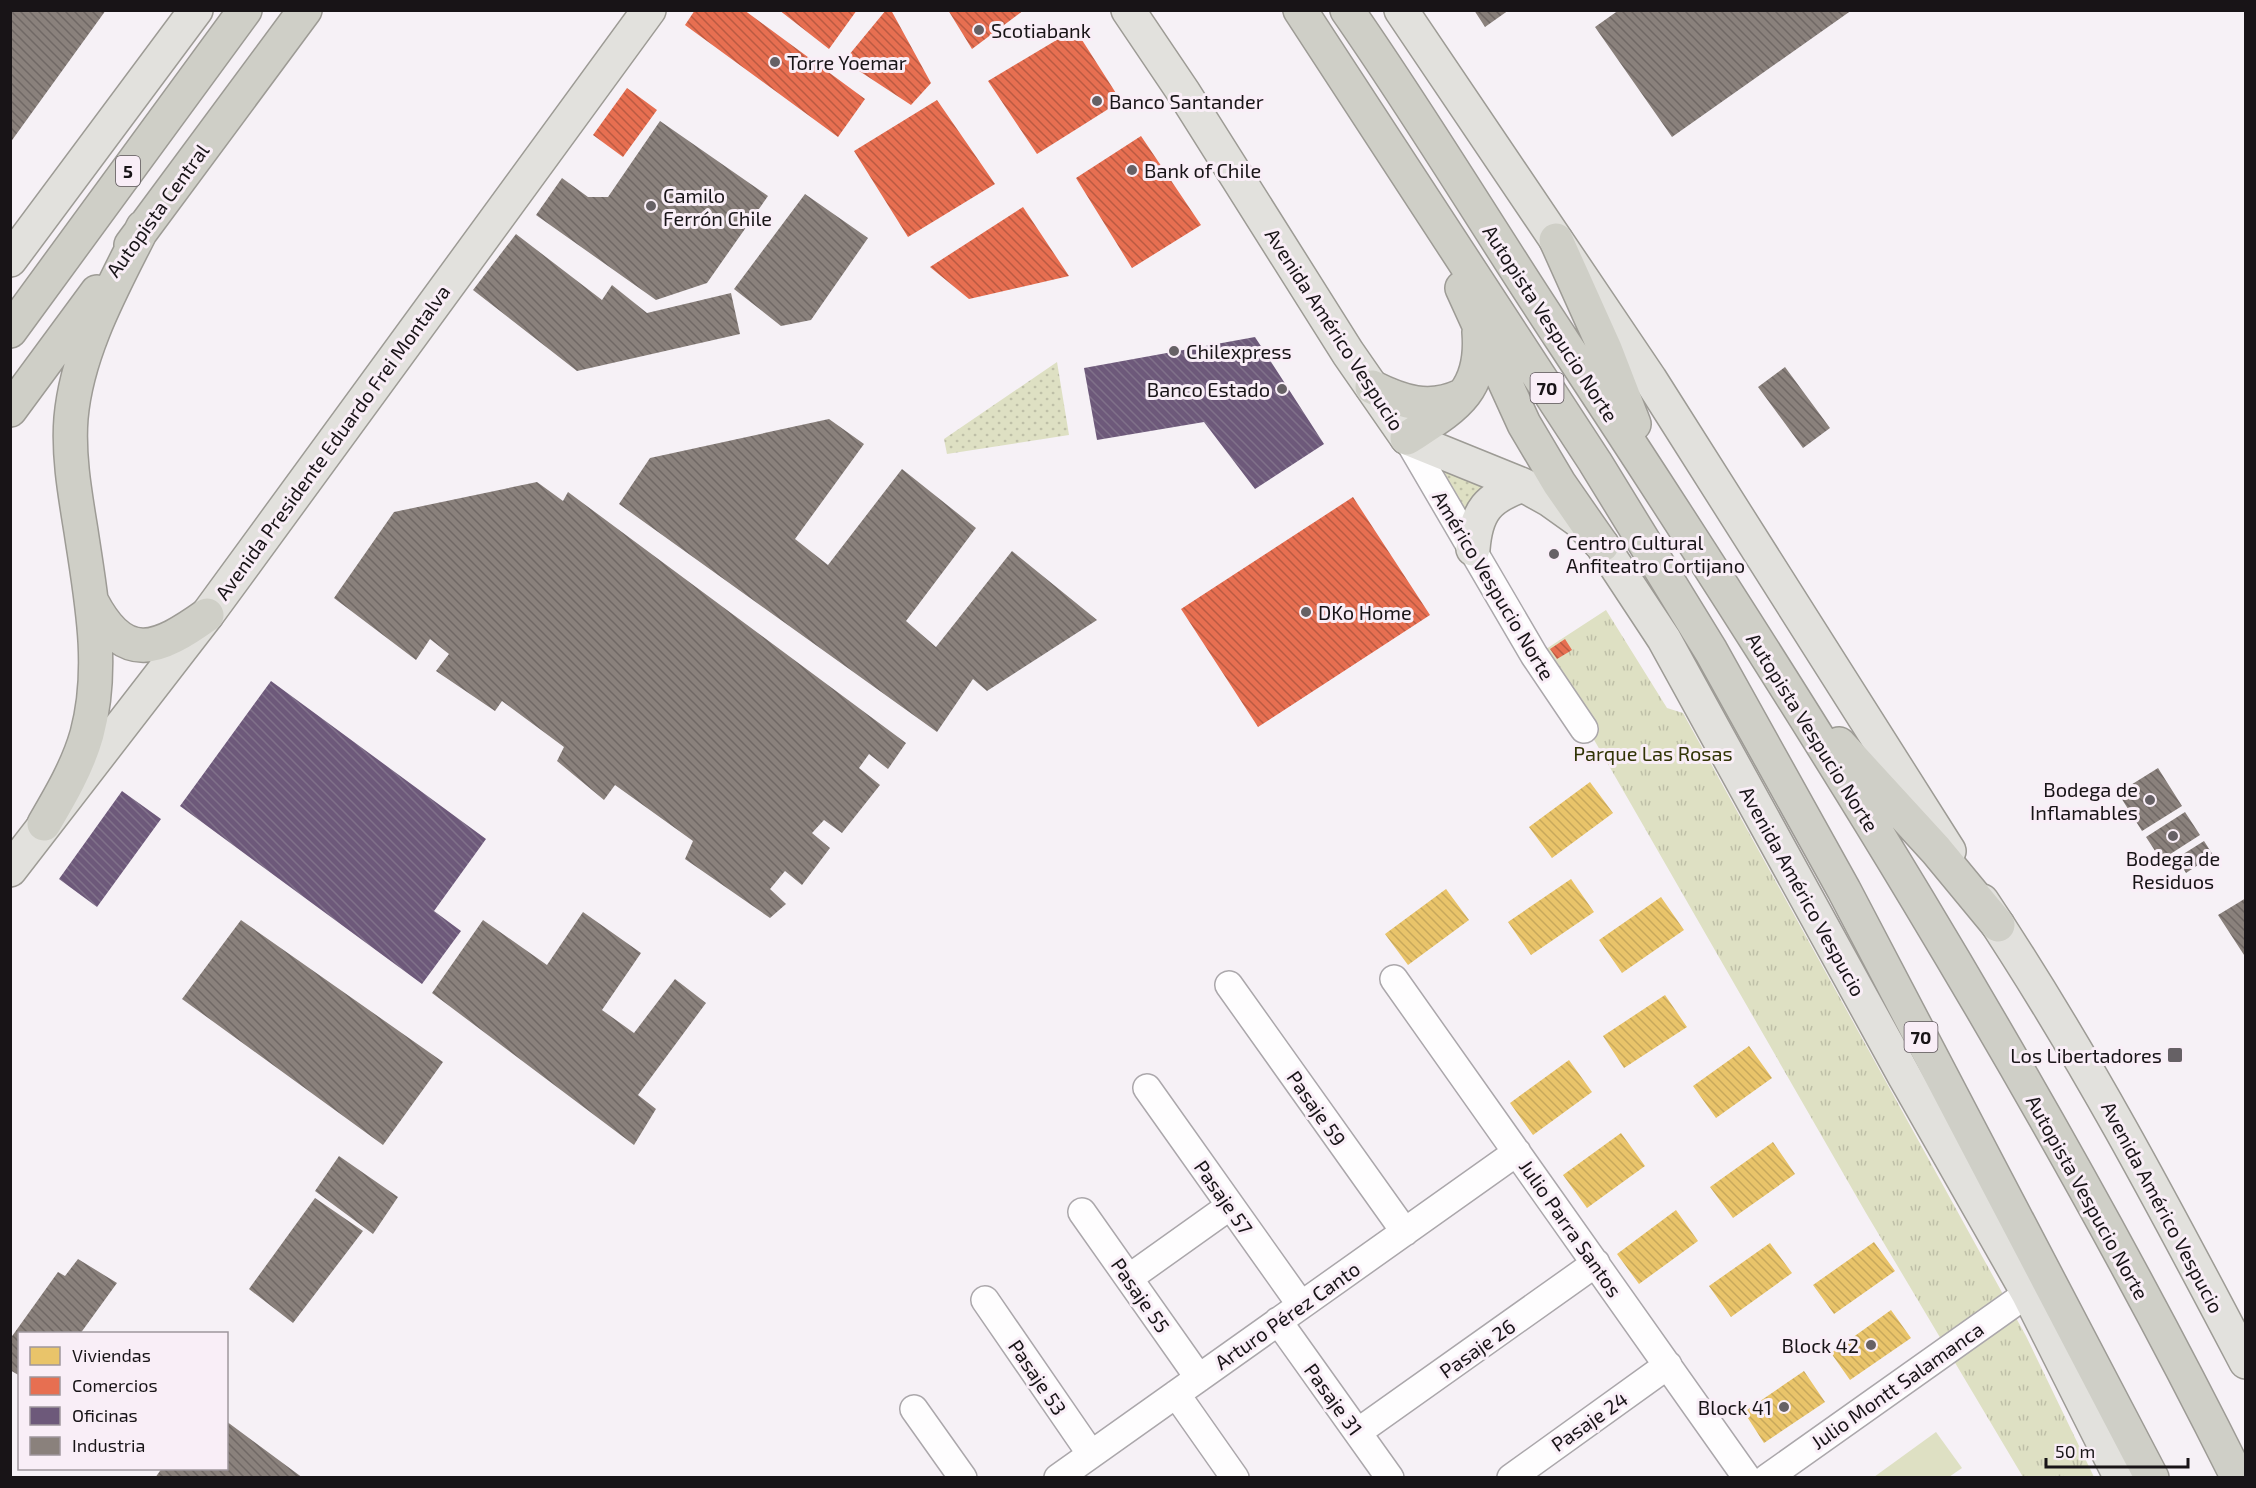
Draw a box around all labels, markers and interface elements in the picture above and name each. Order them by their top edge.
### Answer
place label: Scotiabank [991,18,1091,42]
marker: Scotiabank [972,23,986,37]
place label: Torre Yoemar [787,50,907,74]
marker: Torre Yoemar [768,55,782,69]
place label: Banco Santander [1109,89,1264,113]
marker: Banco Santander [1090,94,1104,108]
street label: Autopista Central [101,139,213,281]
road number: 5 [116,156,140,186]
place label: Bank of Chile [1144,158,1261,182]
marker: Bank of Chile [1125,163,1139,177]
place label: Camilo Ferrón Chile [663,183,772,230]
marker: Camilo Ferrón Chile [644,199,658,213]
street label: Autopista Vespucio Norte [1478,220,1624,426]
street label: Avenida Américo Vespucio [1261,223,1409,435]
street label: Avenida Presidente Eduardo Frei Montalva [210,280,454,604]
place label: Chilexpress [1186,339,1292,363]
marker: Chilexpress [1167,344,1181,358]
road number: 70 [1530,373,1564,403]
place label: Banco Estado [1147,377,1270,401]
marker: Banco Estado [1275,382,1289,396]
street label: Américo Vespucio Norte [1428,486,1560,684]
place label: Centro Cultural Anfiteatro Cortijano [1566,530,1745,577]
marker: Centro Cultural Anfiteatro Cortijano [1547,547,1561,561]
place label: DKo Home [1318,600,1412,624]
marker: DKo Home [1299,605,1313,619]
street label: Autopista Vespucio Norte [1742,628,1884,836]
park label: Parque Las Rosas [1573,741,1733,765]
place label: Bodega de Inflamables [2030,777,2138,824]
street label: Avenida Américo Vespucio [1735,782,1871,1000]
marker: Bodega de Inflamables [2143,793,2157,807]
marker: Bodega de Residuos [2166,829,2180,843]
place label: Bodega de Residuos [2126,846,2220,893]
road number: 70 [1904,1022,1938,1052]
place label: Los Libertadores [2010,1043,2162,1067]
marker: Los Libertadores [2166,1046,2184,1064]
street label: Pasaje 59 [1282,1066,1352,1150]
street label: Autopista Vespucio Norte [2022,1091,2154,1303]
street label: Avenida Américo Vespucio [2097,1097,2229,1317]
street label: Pasaje 57 [1190,1155,1258,1239]
street label: Julio Parra Santos [1515,1155,1627,1301]
street label: Pasaje 55 [1107,1253,1175,1337]
street label: Arturo Pérez Canto [1210,1256,1364,1374]
street label: Pasaje 26 [1435,1313,1519,1383]
street label: Julio Montt Salamanca [1806,1316,1988,1454]
legend [18,1332,228,1470]
place label: Block 42 [1782,1333,1859,1357]
street label: Pasaje 53 [1004,1335,1072,1419]
marker: Block 42 [1864,1338,1878,1352]
text: Viviendas [72,1344,151,1366]
street label: Pasaje 31 [1300,1358,1368,1440]
text: Comercios [72,1374,158,1396]
street label: Pasaje 24 [1546,1386,1632,1456]
place label: Block 41 [1698,1395,1772,1419]
marker: Block 41 [1777,1400,1791,1414]
text: Oficinas [72,1404,138,1426]
scale bar [2046,1431,2188,1469]
text: Industria [72,1434,145,1456]
text: 50 m [2055,1440,2095,1462]

